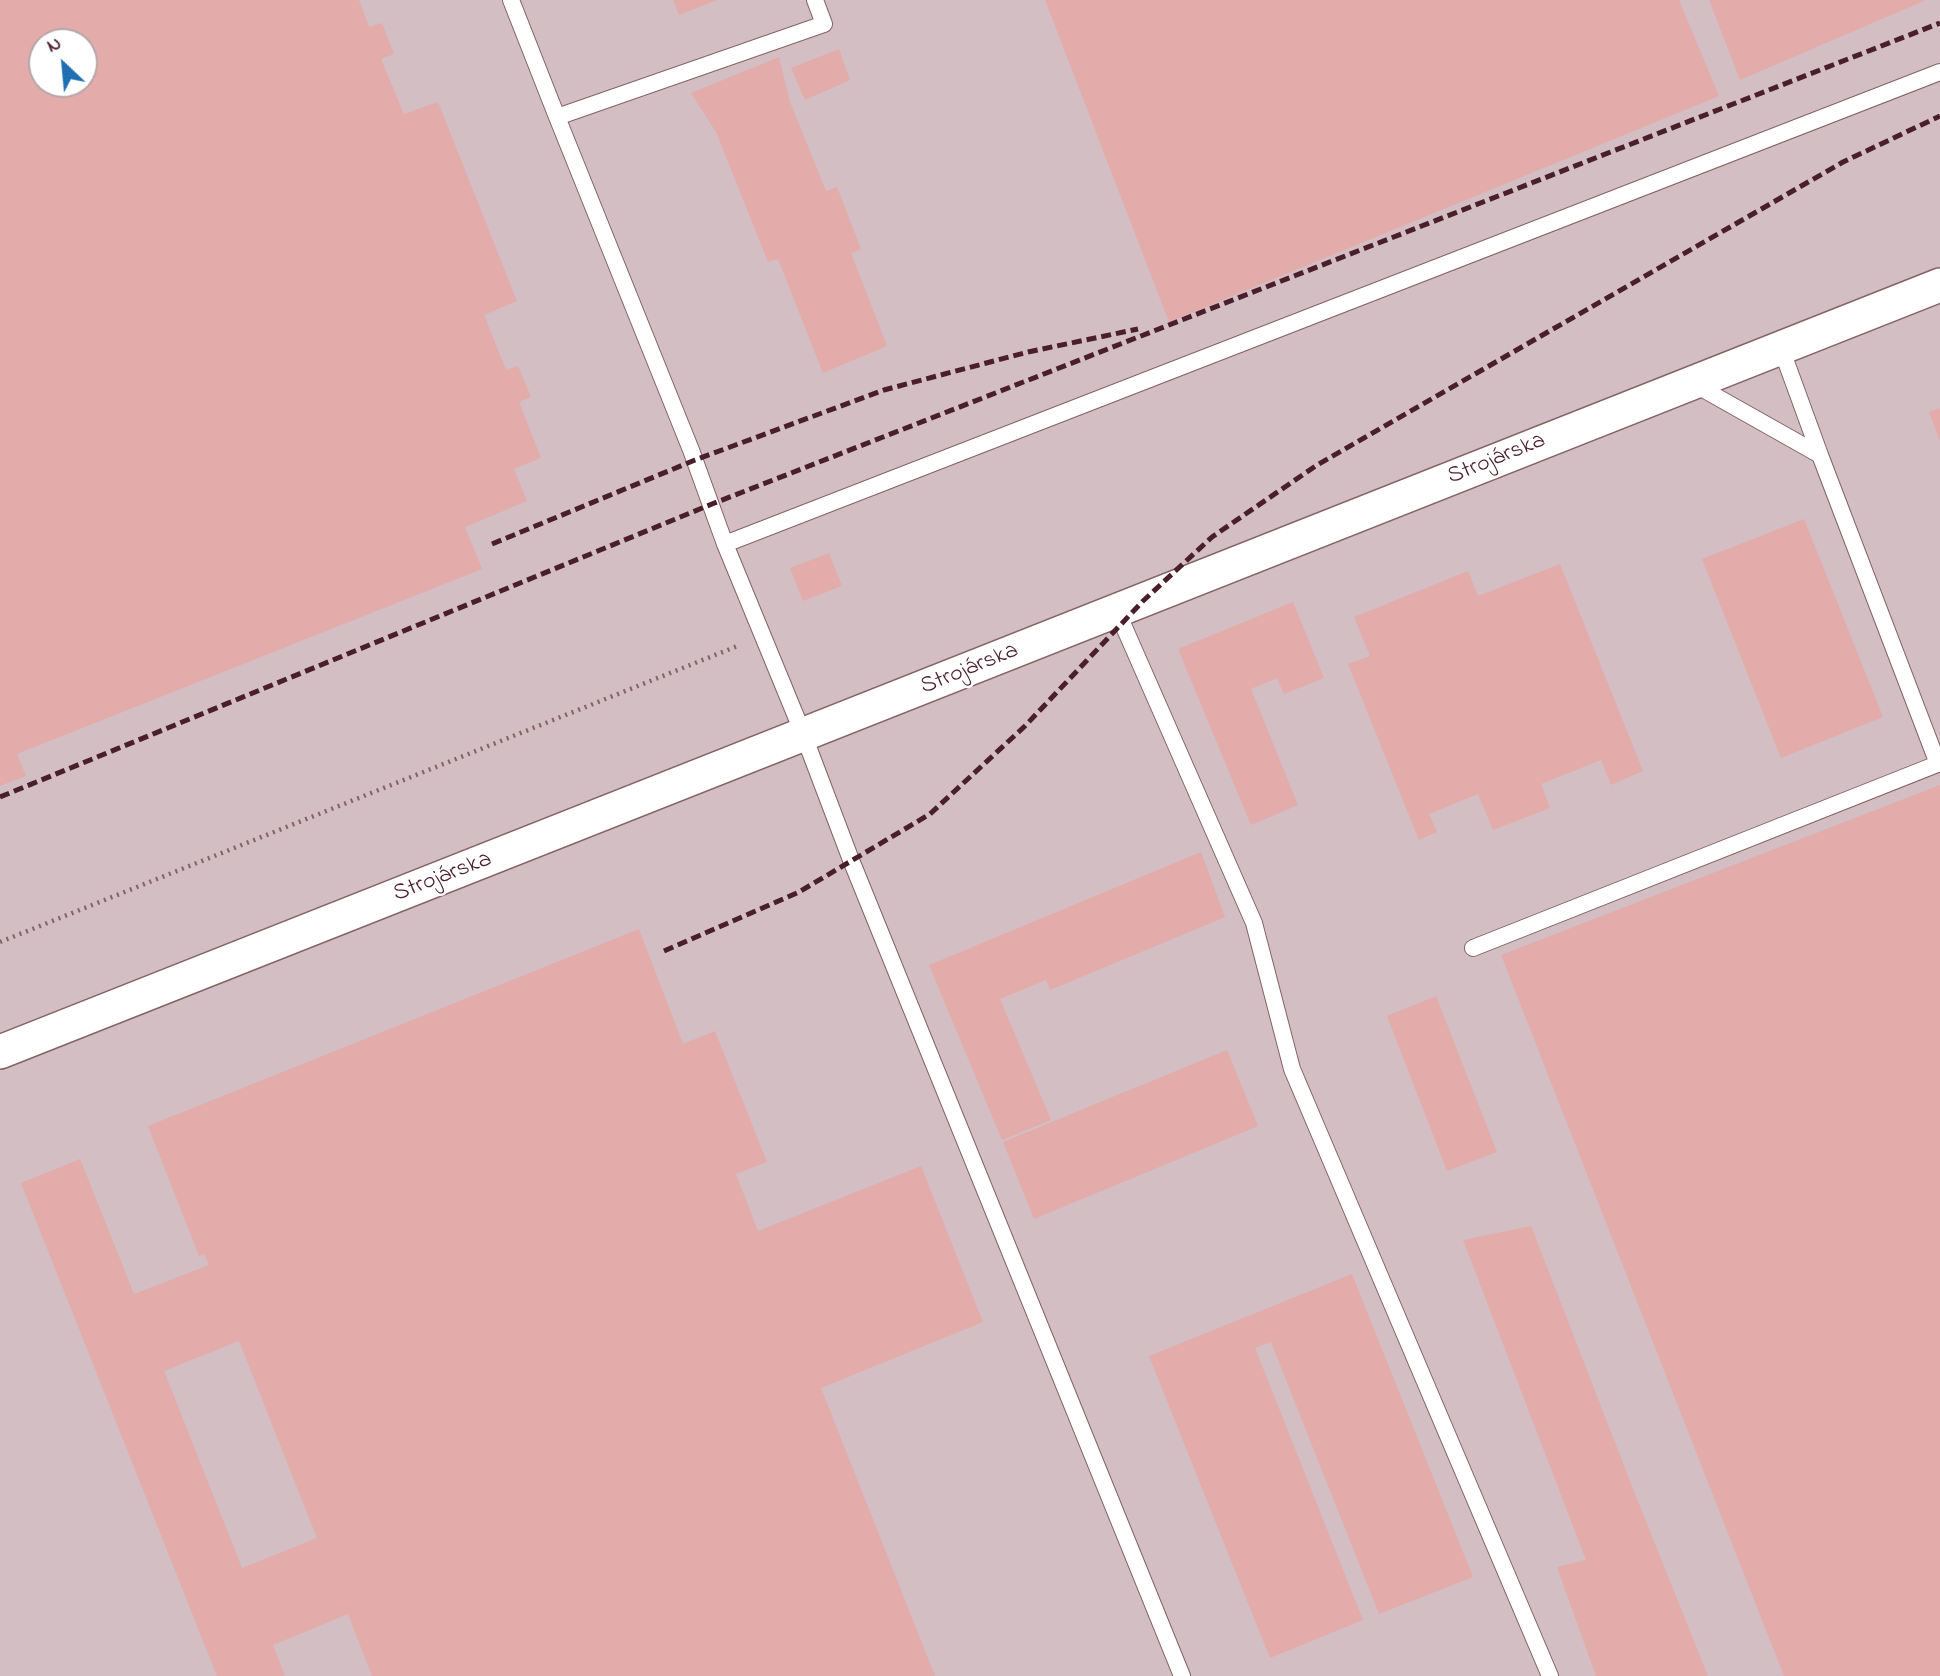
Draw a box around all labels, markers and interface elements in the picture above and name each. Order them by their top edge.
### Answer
north arrow [28,28,98,98]
text: N [43,31,66,60]
street label: Strojárska [1444,427,1550,493]
street label: Strojárska [917,637,1023,703]
street label: Strojárska [390,846,496,910]

